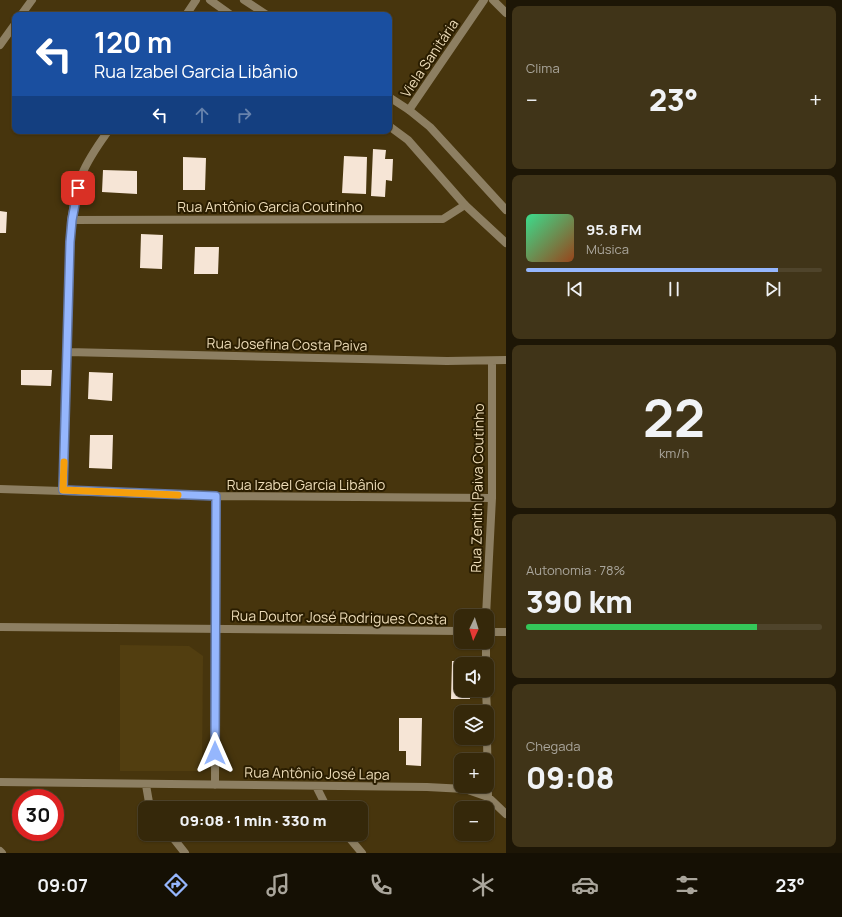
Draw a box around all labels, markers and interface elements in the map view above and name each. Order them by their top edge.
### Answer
street label: Viela Sanitária [396,15,462,101]
text: 120 m [94,23,172,61]
icon: left [28,28,80,80]
text: Rua Izabel Garcia Libânio [94,59,298,83]
text: Clima [526,59,560,77]
text: 23° [649,79,698,120]
text: − [526,85,538,115]
text: + [809,85,822,115]
icon: left [149,104,171,126]
icon: ahead [191,104,213,126]
icon: right [233,104,255,126]
pin [61,171,95,205]
icon: arrive [67,177,89,199]
street label: Rua Antônio Garcia Coutinho [177,197,363,216]
text: 95.8 FM [586,219,642,240]
text: Música [586,240,629,258]
icon: previous [564,278,586,300]
icon: pause [663,278,685,300]
icon: next [762,278,784,300]
street label: Rua Josefina Costa Paiva [206,333,368,355]
text: 22 [643,382,705,453]
street label: Rua Zenith Paiva Coutinho [466,403,488,573]
text: km/h [659,444,689,462]
street label: Rua Izabel Garcia Libânio [227,475,385,494]
text: Autonomia · 78% [526,561,625,579]
text: 390 km [526,581,633,622]
street label: Rua Doutor José Rodrigues Costa [231,606,447,628]
north arrow [454,609,494,649]
map controls [454,609,494,841]
button: sound [454,657,494,697]
button: layers [454,705,494,745]
position arrow [194,732,236,774]
text: Chegada [526,737,580,755]
button: + [454,753,494,793]
text: 09:08 [526,757,615,798]
street label: Rua Antônio José Lapa [244,762,390,784]
speed limit sign: 30 [12,789,64,841]
button: − [454,801,494,841]
text: 09:08 · 1 min · 330 m [180,810,326,831]
icon: directions [162,871,190,899]
icon: music [264,871,292,899]
icon: phone [367,871,395,899]
icon: climate [469,871,497,899]
icon: car [571,871,599,899]
icon: filters [673,871,701,899]
text: 09:07 [37,873,88,897]
text: 23° [776,873,805,897]

